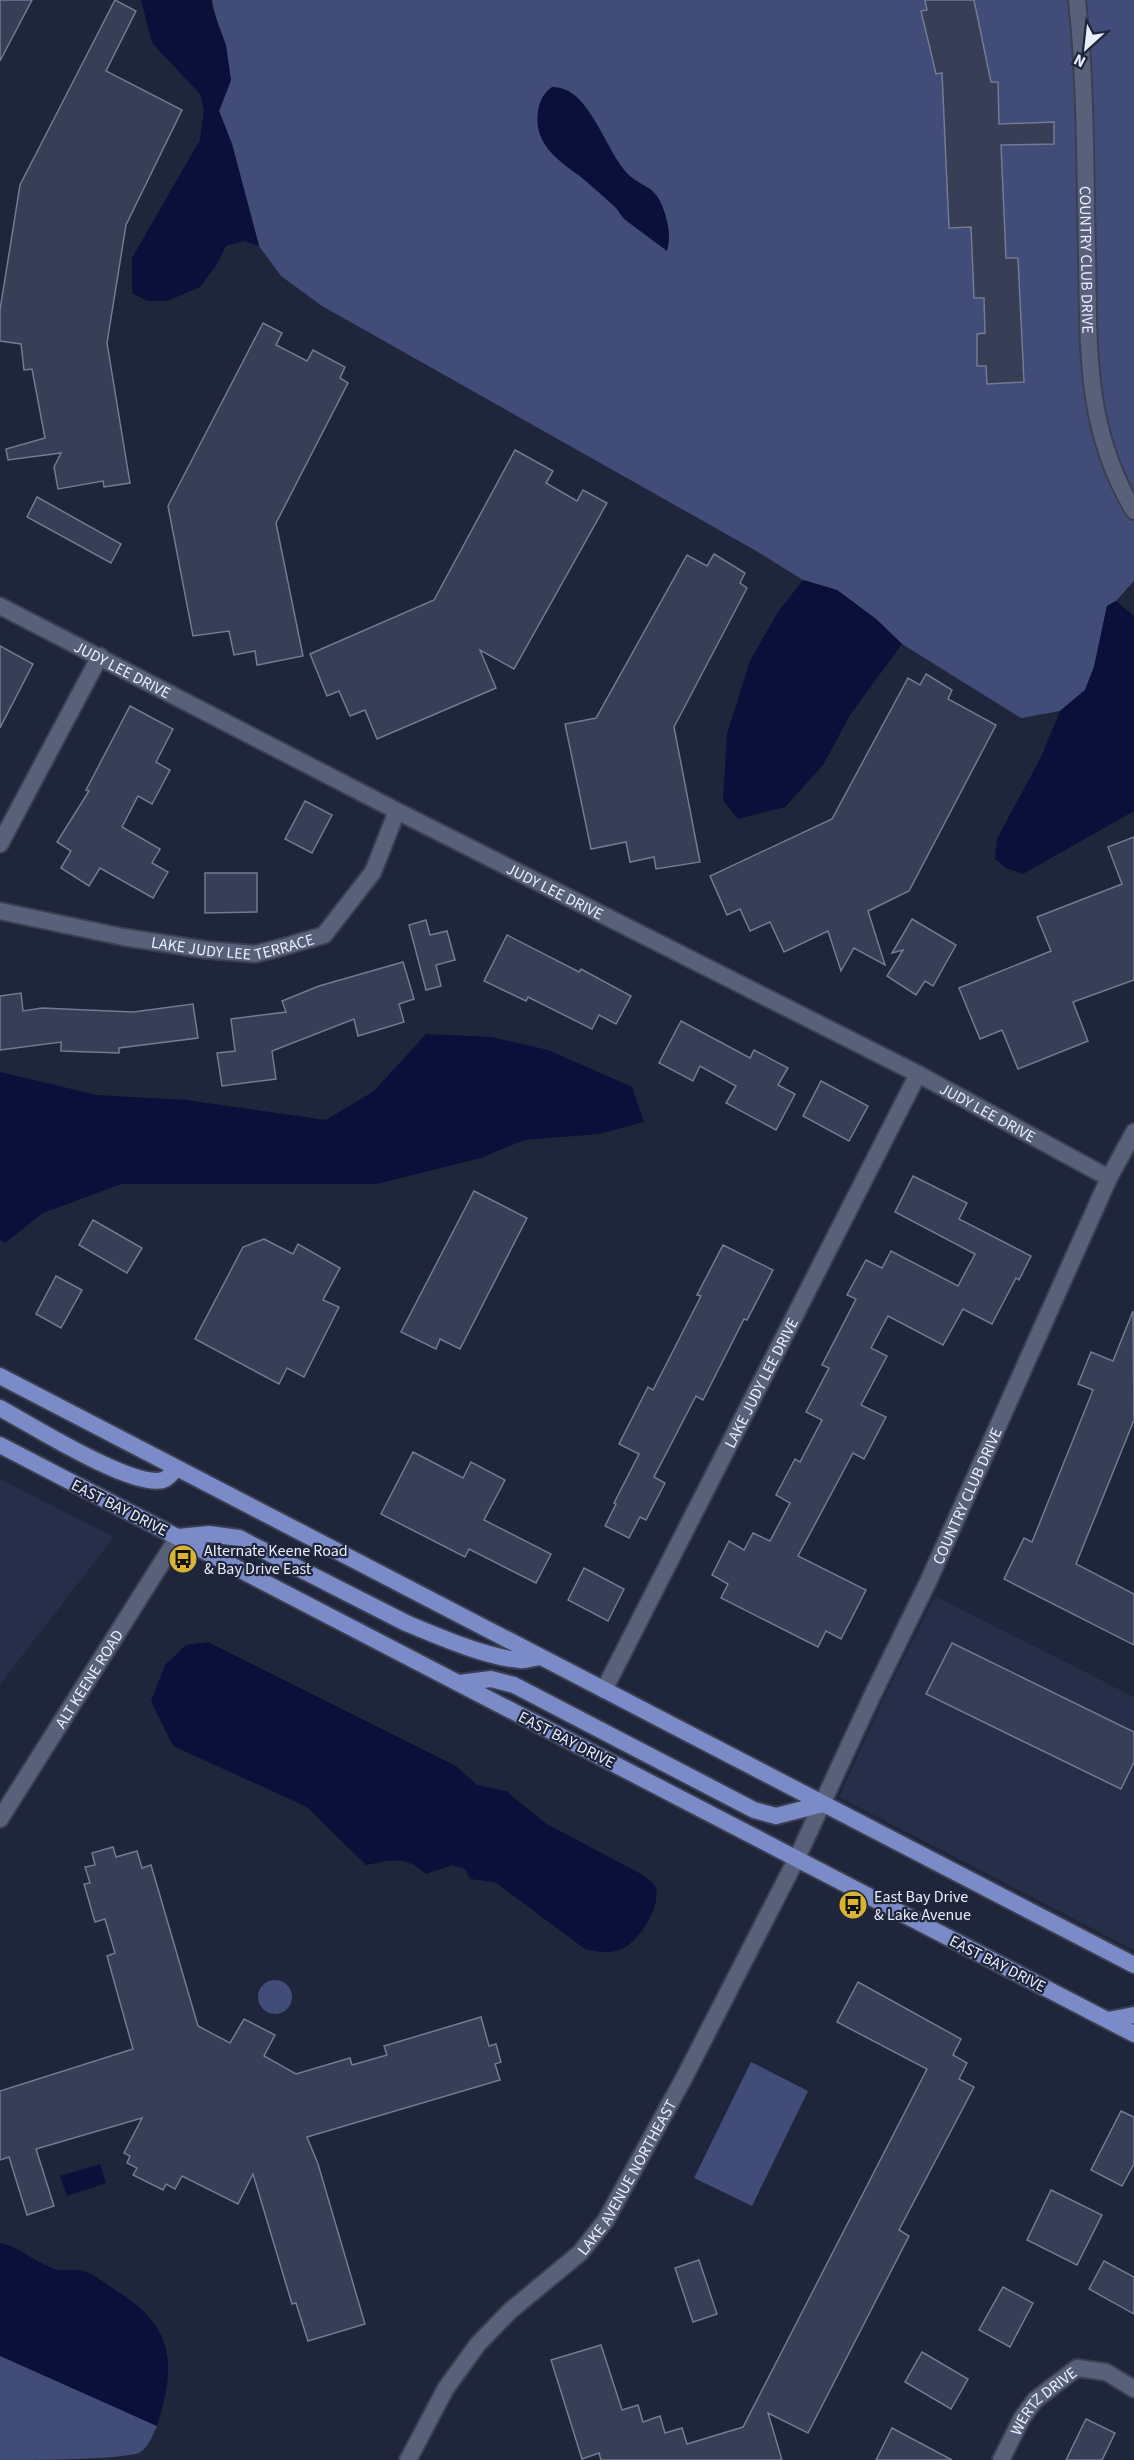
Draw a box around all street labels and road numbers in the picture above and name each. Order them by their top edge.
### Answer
street label: COUNTRY CLUB DRIVE [1074,186,1099,334]
street label: JUDY LEE DRIVE [70,636,174,704]
street label: JUDY LEE DRIVE [502,858,607,925]
street label: LAKE JUDY LEE TERRACE [150,928,317,966]
street label: JUDY LEE DRIVE [936,1078,1039,1148]
street label: LAKE JUDY LEE DRIVE [719,1314,804,1452]
street label: COUNTRY CLUB DRIVE [927,1424,1008,1568]
street label: EAST BAY DRIVE [67,1474,172,1542]
street label: ALT KEENE ROAD [50,1626,129,1733]
street label: EAST BAY DRIVE [514,1706,619,1774]
street label: EAST BAY DRIVE [945,1930,1050,1998]
street label: LAKE AVENUE NORTHEAST [572,2095,682,2260]
street label: WERTZ DRIVE [1005,2362,1082,2439]

